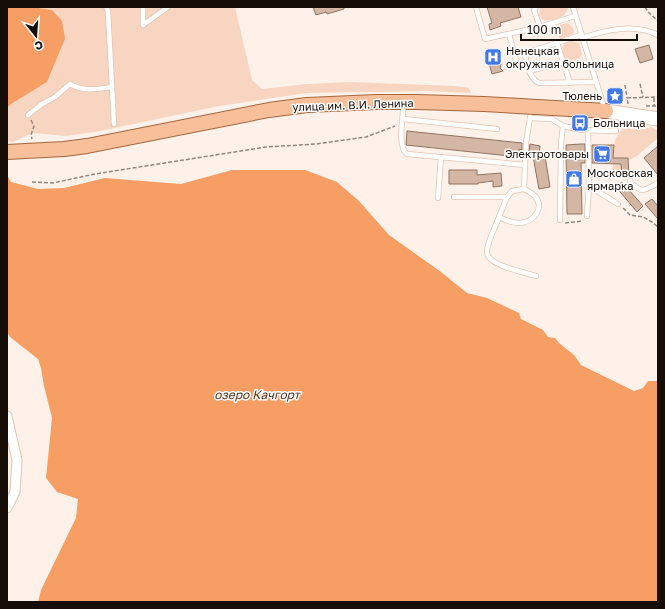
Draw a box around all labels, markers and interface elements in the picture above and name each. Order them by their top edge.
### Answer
north arrow [16,16,56,56]
scale bar [521,16,637,42]
text: 100 m [527,22,561,37]
text: С [33,39,45,53]
place label: Ненецкая окружная больница [506,44,614,70]
hospital icon: Ненецкая окружная больница [483,47,503,67]
place icon: Тюлень [605,86,625,106]
place label: Тюлень [562,89,602,102]
street label: улица им. В.И. Ленина [292,96,414,113]
bus stop icon: Больница [570,113,590,133]
place label: Больница [593,116,646,129]
supermarket icon: Электротовары [592,144,612,164]
place label: Электротовары [505,147,589,160]
place label: Московская ярмарка [587,166,653,192]
shop icon: Московская ярмарка [564,169,584,189]
water label: озеро Качгорт [214,387,302,402]

